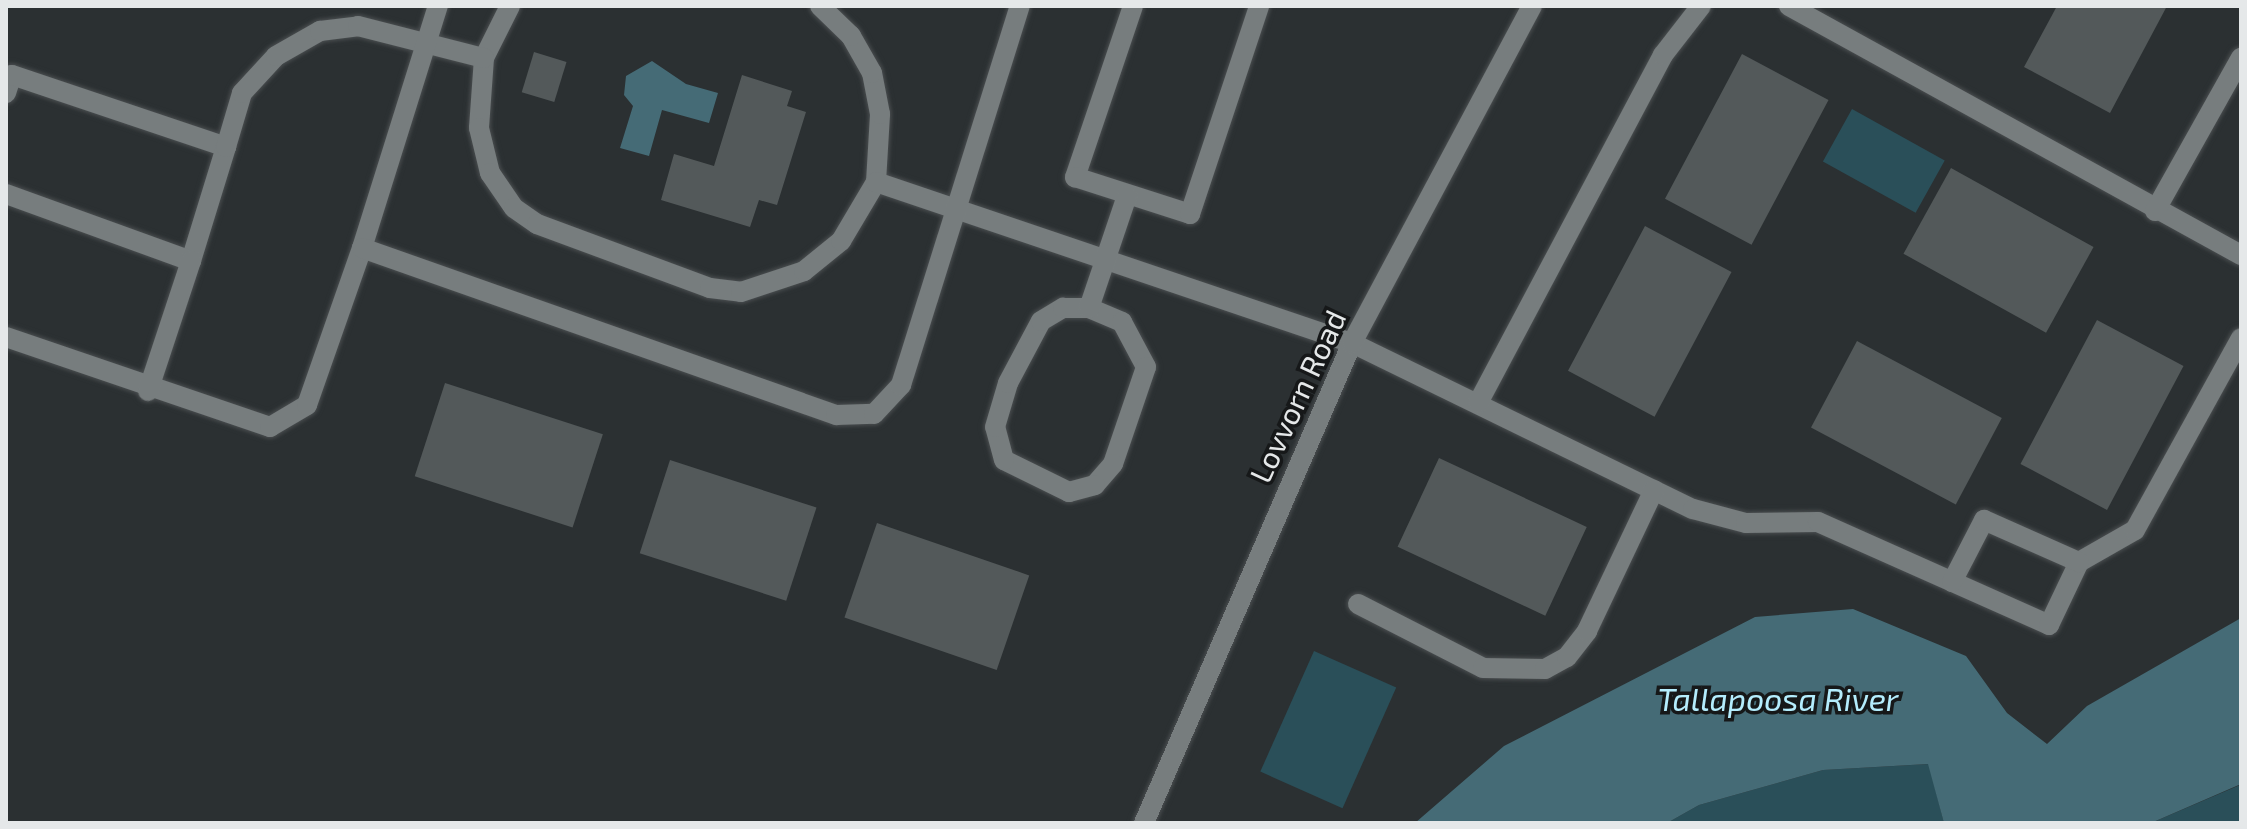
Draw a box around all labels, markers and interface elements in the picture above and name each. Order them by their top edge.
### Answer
street label: Lovvorn Road [1241,304,1353,488]
water label: Tallapoosa River [1657,679,1899,717]

